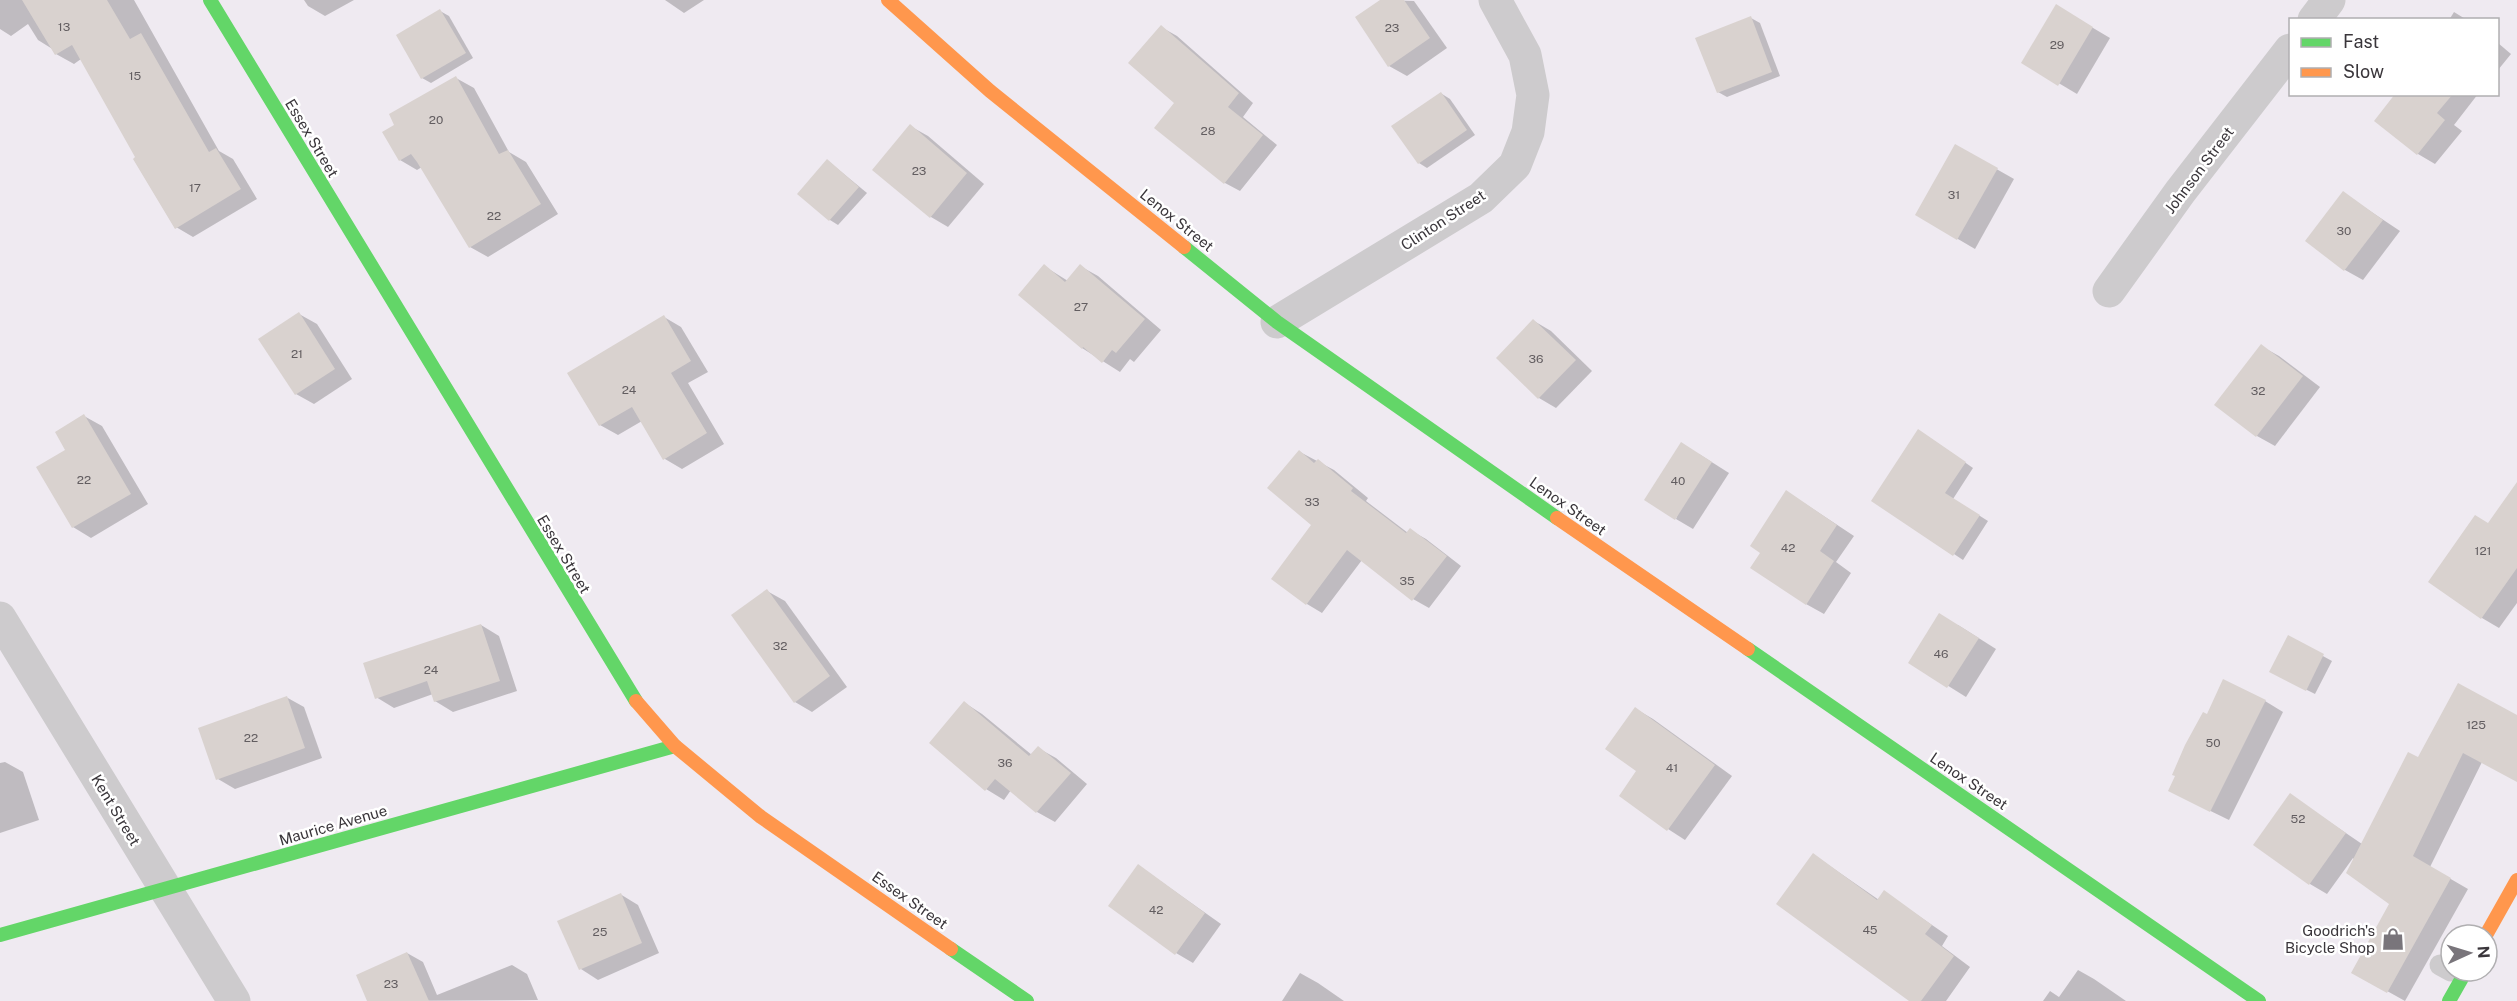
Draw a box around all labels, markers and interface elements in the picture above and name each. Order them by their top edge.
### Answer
legend [2289,18,2499,96]
house number: 13 [58,20,70,34]
house number: 23 [1385,21,1399,35]
text: Fast [2343,31,2379,52]
house number: 29 [2050,38,2064,52]
text: Slow [2343,61,2384,82]
house number: 15 [129,69,142,83]
street label: Essex Street [282,96,342,180]
house number: 20 [429,113,443,127]
street label: Johnson Street [2161,123,2237,217]
house number: 28 [1201,124,1216,138]
house number: 23 [912,164,926,178]
house number: 17 [189,181,201,195]
street label: Lenox Street [1137,185,1217,255]
street label: Clinton Street [1398,186,1489,254]
house number: 31 [1948,188,1960,202]
house number: 22 [487,209,501,223]
house number: 30 [2337,224,2351,238]
house number: 27 [1074,300,1088,314]
house number: 21 [291,347,303,361]
house number: 36 [1529,352,1543,366]
house number: 24 [622,383,637,397]
house number: 32 [2251,384,2265,398]
house number: 22 [77,473,91,487]
street label: Lenox Street [1527,473,1610,539]
house number: 40 [1671,474,1685,488]
house number: 33 [1304,495,1320,509]
street label: Essex Street [534,512,594,596]
house number: 42 [1781,541,1795,555]
house number: 121 [2475,544,2491,558]
house number: 35 [1399,574,1415,588]
house number: 32 [773,639,787,653]
house number: 46 [1933,647,1949,661]
house number: 24 [424,663,439,677]
house number: 125 [2466,718,2486,732]
house number: 22 [244,731,258,745]
house number: 50 [2205,736,2221,750]
street label: Lenox Street [1927,749,2011,813]
house number: 36 [998,756,1012,770]
house number: 41 [1666,761,1678,775]
street label: Kent Street [88,771,144,849]
street label: Maurice Avenue [277,801,389,849]
house number: 52 [2291,812,2305,826]
street label: Essex Street [869,868,951,932]
house number: 42 [1149,903,1163,917]
place label: Goodrich's Bicycle Shop [2285,922,2375,956]
house number: 45 [1862,923,1878,937]
north arrow [2439,923,2499,983]
house number: 25 [593,925,608,939]
shop icon: Goodrich's Bicycle Shop [2380,926,2406,952]
text: N [2474,945,2493,959]
house number: 23 [384,977,398,991]

